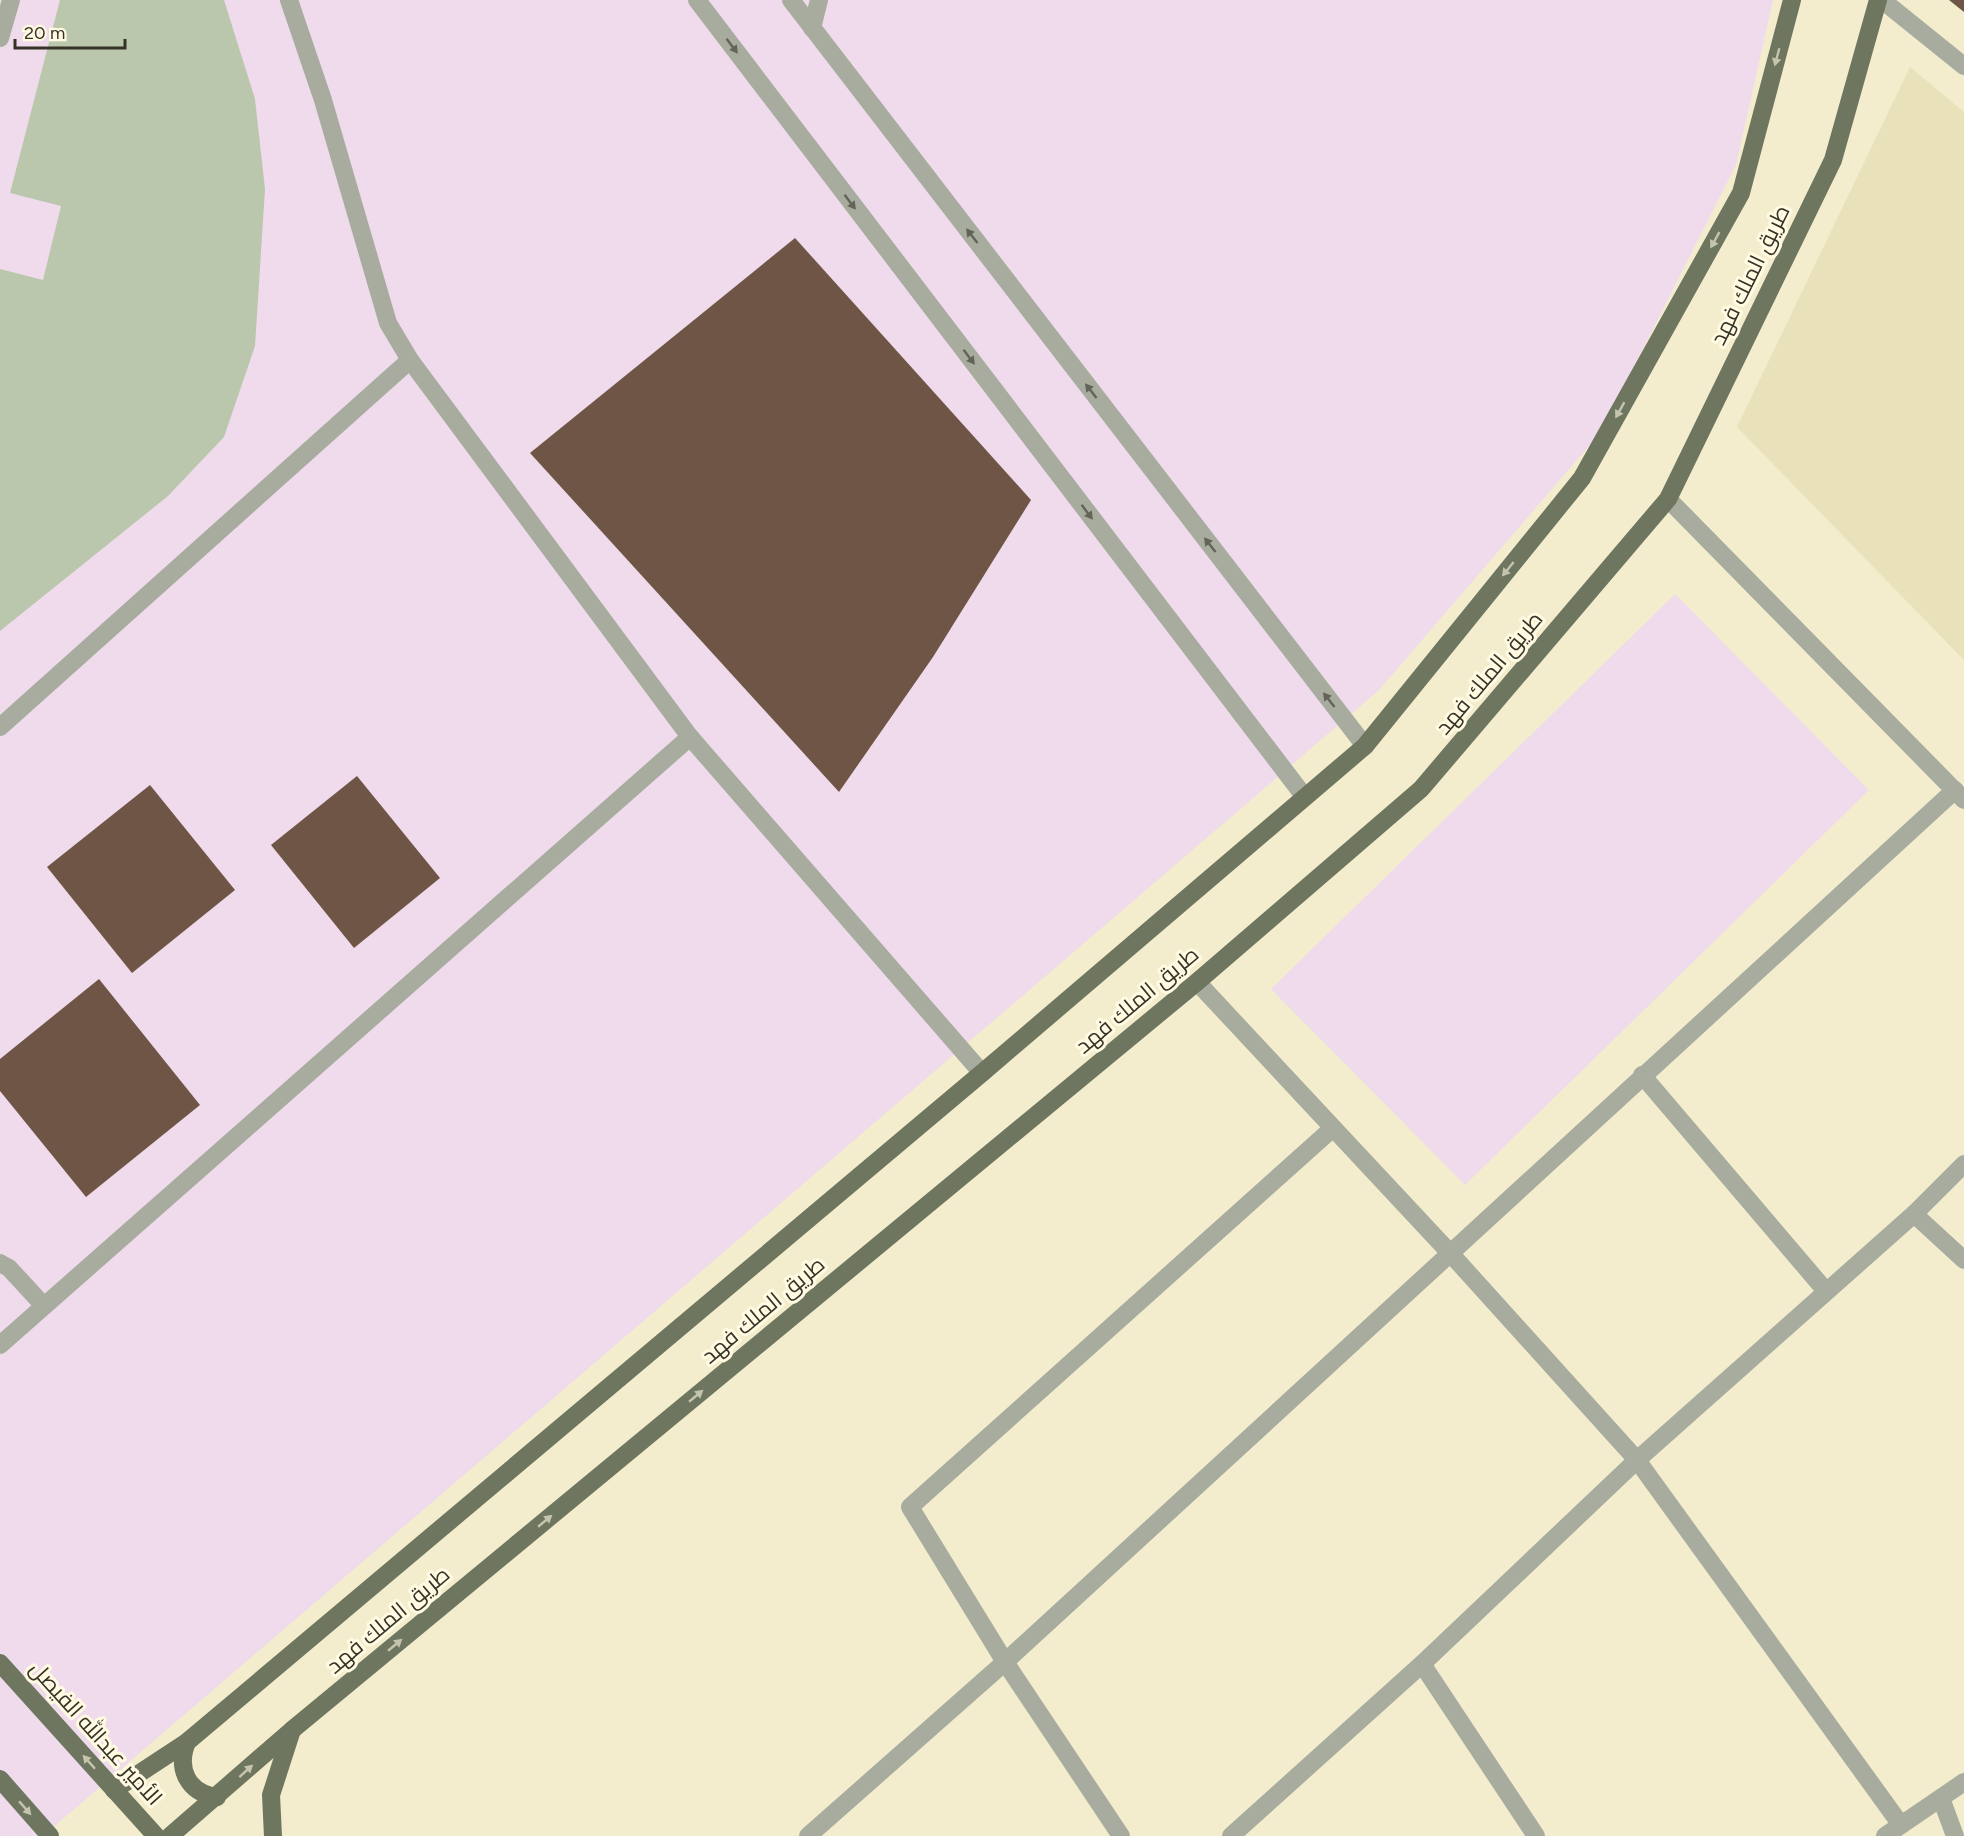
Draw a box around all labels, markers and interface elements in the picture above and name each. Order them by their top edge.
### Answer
scale bar [15,12,124,50]
text: 20 m [24,22,65,44]
one-way arrow [726,39,738,54]
one-way arrow [1772,48,1781,66]
one-way arrow [844,194,856,209]
street label: طريق الملك فهد [1704,201,1796,349]
one-way arrow [967,229,979,244]
one-way arrow [1710,232,1720,249]
one-way arrow [962,349,974,364]
one-way arrow [1086,383,1098,398]
one-way arrow [1614,402,1625,418]
one-way arrow [1081,503,1093,519]
one-way arrow [1205,538,1217,553]
one-way arrow [1502,561,1515,576]
street label: طريق الملك فهد [1430,606,1548,740]
one-way arrow [1324,692,1336,707]
street label: طريق الملك فهد [1070,941,1204,1059]
street label: طريق الملك فهد [696,1251,830,1369]
one-way arrow [688,1390,704,1403]
one-way arrow [538,1515,553,1527]
street label: طريق الملك فهد [321,1561,455,1679]
one-way arrow [387,1639,402,1652]
street label: الأمير عبدالله الفيصل [24,1654,169,1811]
one-way arrow [82,1755,96,1769]
one-way arrow [238,1765,253,1778]
one-way arrow [18,1800,31,1815]

